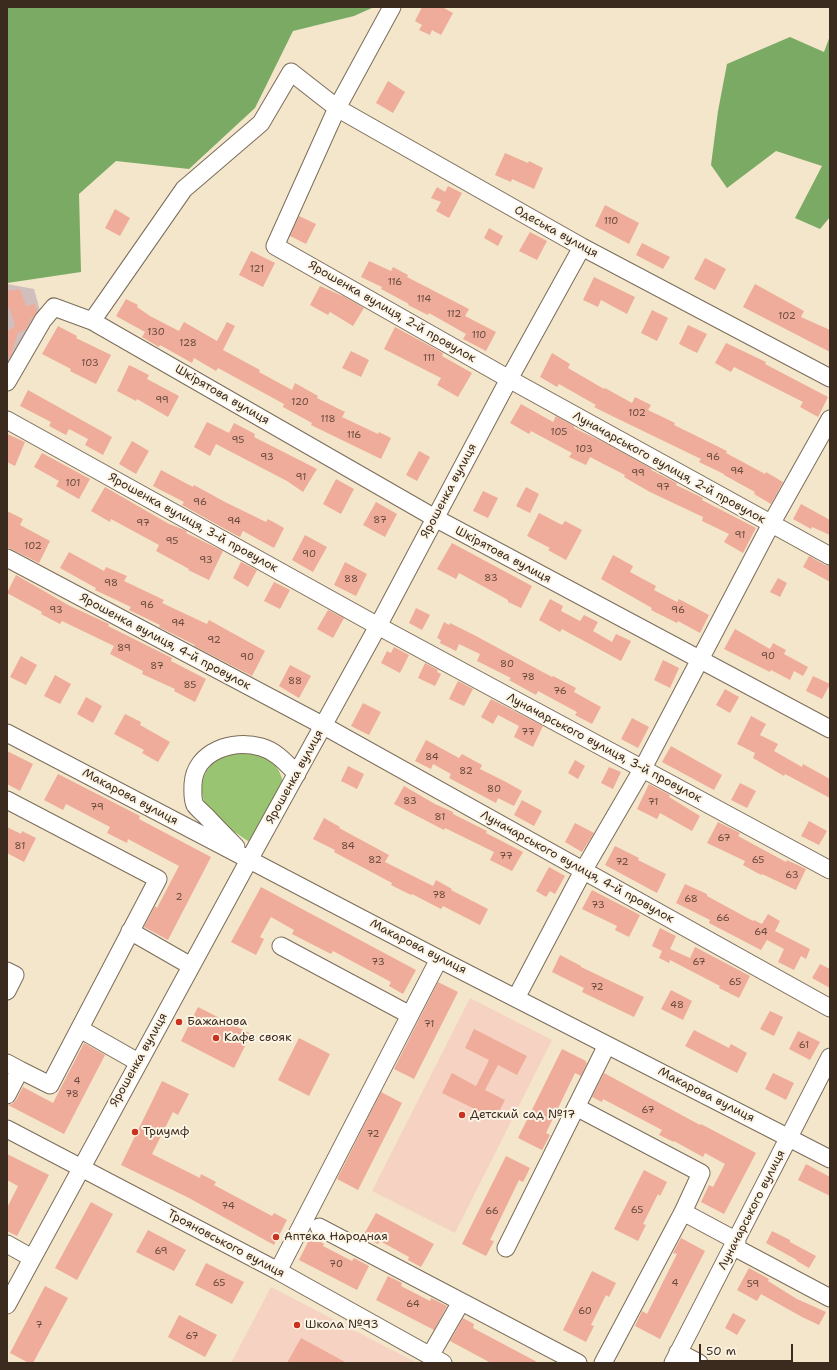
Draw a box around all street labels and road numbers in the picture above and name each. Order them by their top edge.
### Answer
street label: Одеська вулиця [512,203,600,261]
street label: Ярошенка вулиця, 2-й провулок [306,258,478,366]
street label: Шкірятова вулиця [172,362,272,428]
street label: Луначарського вулиця, 2-й провулок [570,409,768,527]
street label: Ярошенка вулиця [418,441,480,541]
street label: Ярошенка вулиця, 3-й провулок [106,470,280,576]
street label: Шкірятова вулиця [452,524,554,586]
street label: Ярошенка вулиця, 4-й провулок [77,591,253,693]
street label: Луначарського вулиця, 3-й провулок [504,690,704,806]
street label: Ярошенка вулиця [263,728,327,826]
street label: Макарова вулиця [80,766,180,828]
street label: Луначарського вулиця, 4-й провулок [478,808,676,926]
street label: Макарова вулиця [367,916,469,978]
street label: Ярошенка вулиця [107,1011,171,1109]
street label: Макарова вулиця [655,1064,757,1126]
street label: Луначарського вулиця [715,1148,789,1272]
street label: Трояновського вулиця [165,1207,287,1281]

